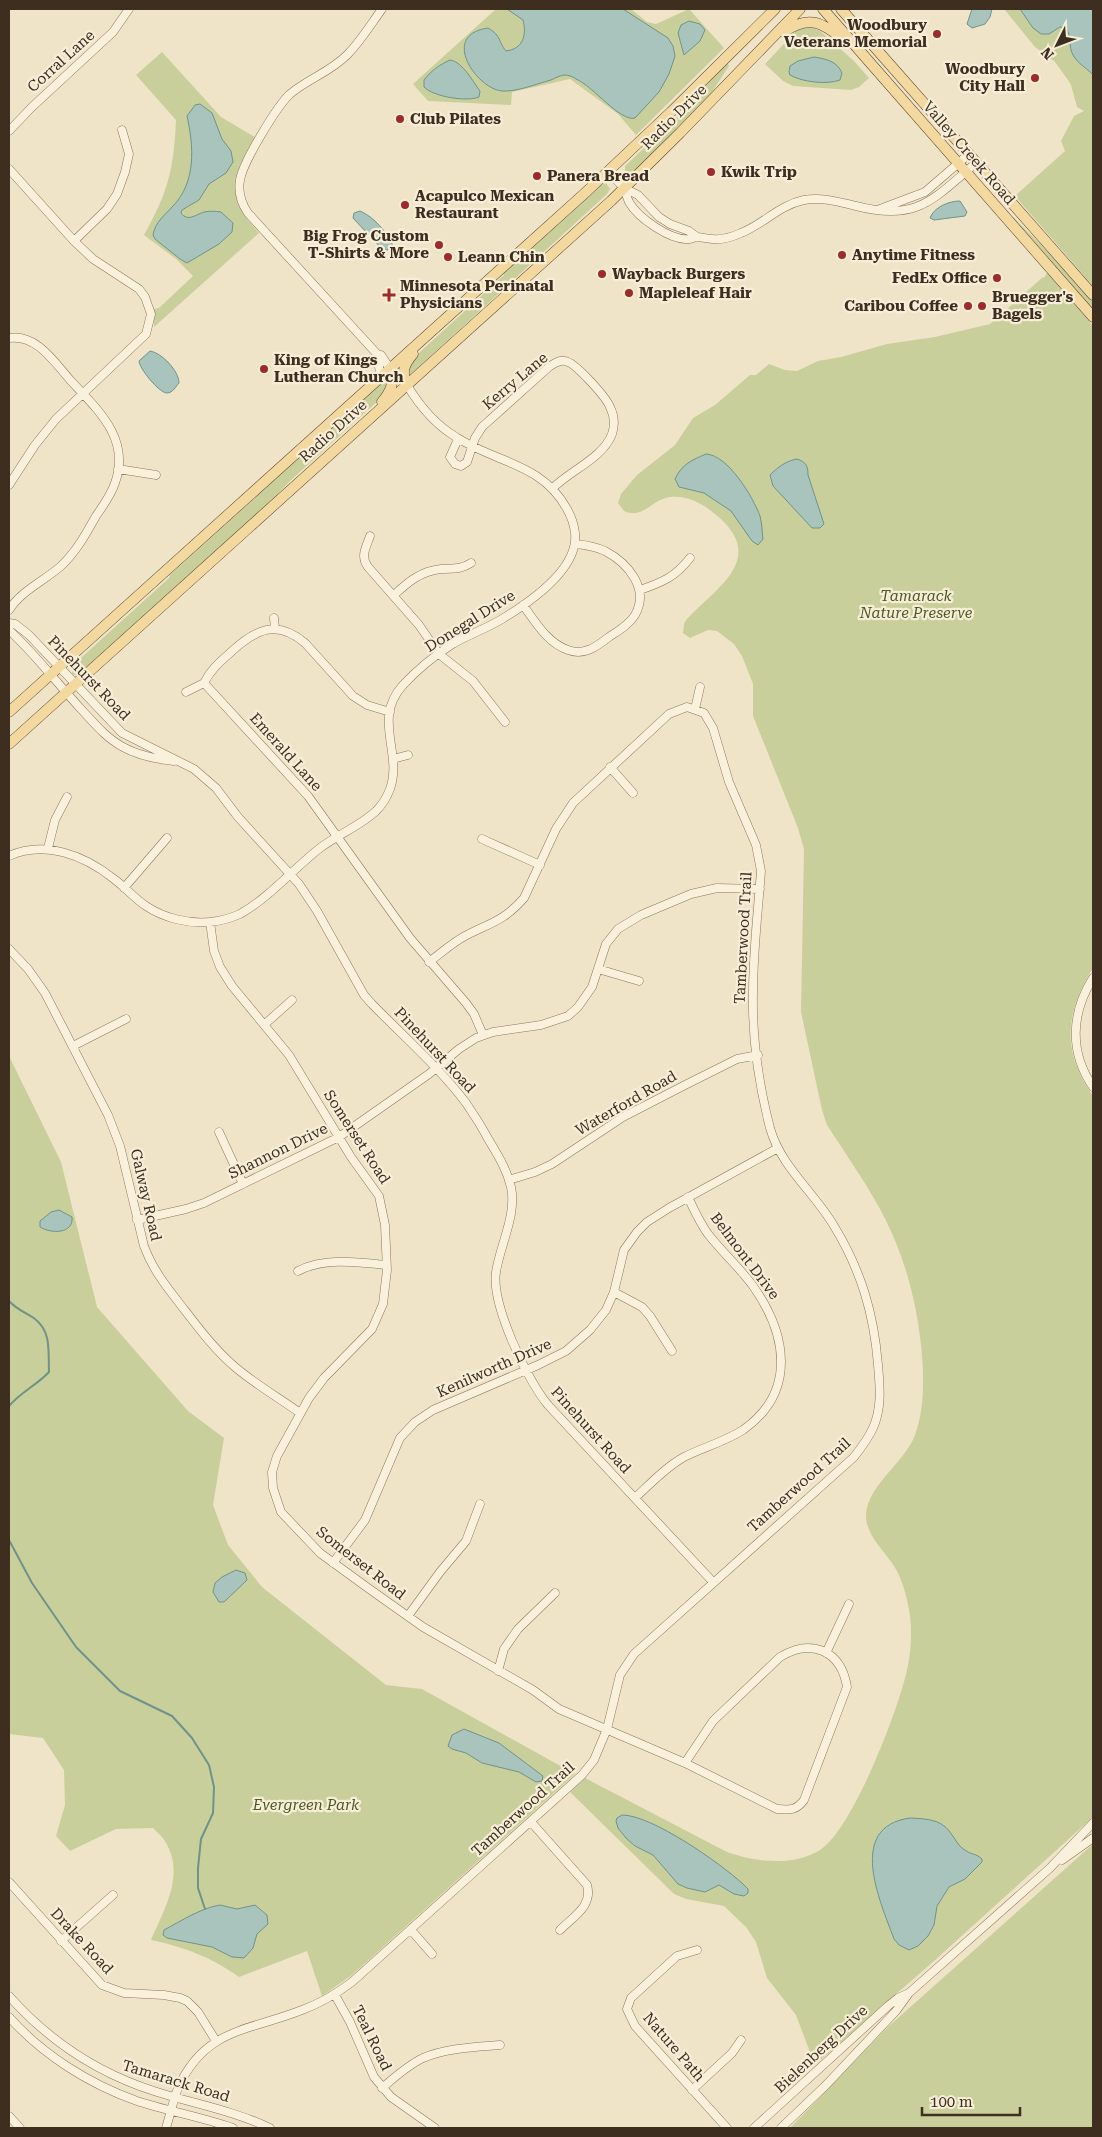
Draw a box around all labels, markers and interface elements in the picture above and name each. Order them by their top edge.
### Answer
place label: Woodbury Veterans Memorial [784,16,927,51]
north arrow [1032,20,1082,70]
street label: Corral Lane [24,26,98,96]
marker: Woodbury Veterans Memorial [931,28,943,40]
text: N [1038,44,1057,63]
place label: Woodbury City Hall [945,60,1025,95]
marker: Woodbury City Hall [1029,72,1041,84]
street label: Radio Drive [638,81,710,153]
street label: Valley Creek Road [919,98,1019,209]
place label: Club Pilates [410,110,501,128]
marker: Club Pilates [394,113,406,125]
place label: Kwik Trip [721,163,797,181]
marker: Kwik Trip [705,166,717,178]
place label: Panera Bread [547,167,649,185]
marker: Panera Bread [531,170,543,182]
place label: Acapulco Mexican Restaurant [415,187,554,222]
marker: Acapulco Mexican Restaurant [399,199,411,211]
place label: Big Frog Custom T-Shirts & More [303,227,430,262]
marker: Big Frog Custom T-Shirts & More [433,239,445,251]
place label: Anytime Fitness [852,246,975,264]
place label: Leann Chin [458,248,545,266]
marker: Anytime Fitness [836,249,848,261]
marker: Leann Chin [442,251,454,263]
place label: Wayback Burgers [612,265,746,283]
marker: Wayback Burgers [596,268,608,280]
place label: FedEx Office [892,269,987,287]
marker: FedEx Office [991,272,1003,284]
place label: Minnesota Perinatal Physicians [400,277,554,312]
place label: Mapleleaf Hair [639,284,752,302]
marker: Mapleleaf Hair [623,287,635,299]
marker: Minnesota Perinatal Physicians [382,288,396,302]
place label: Bruegger's Bagels [992,288,1074,323]
place label: Caribou Coffee [844,297,958,315]
marker: Caribou Coffee [962,300,974,312]
marker: Bruegger's Bagels [976,300,988,312]
street label: Kerry Lane [479,349,551,413]
place label: King of Kings Lutheran Church [274,351,404,386]
marker: King of Kings Lutheran Church [258,363,270,375]
street label: Radio Drive [295,396,371,466]
street label: Donegal Drive [422,586,518,656]
park label: Tamarack Nature Preserve [859,587,973,622]
street label: Pinehurst Road [44,632,134,724]
street label: Emerald Lane [246,709,326,795]
street label: Tamberwood Trail [731,871,755,1005]
street label: Pinehurst Road [391,1003,480,1097]
street label: Waterford Road [572,1067,680,1139]
street label: Somerset Road [320,1087,394,1188]
street label: Shannon Drive [225,1119,331,1183]
street label: Galway Road [127,1147,165,1243]
street label: Belmont Drive [707,1209,783,1303]
street label: Kenilworth Drive [434,1335,554,1401]
street label: Pinehurst Road [547,1383,635,1477]
street label: Tamberwood Trail [744,1434,854,1536]
street label: Somerset Road [313,1523,410,1604]
street label: Tamberwood Trail [468,1758,578,1860]
park label: Evergreen Park [252,1796,360,1814]
street label: Drake Road [47,1904,117,1978]
street label: Bielenberg Drive [771,2001,871,2097]
street label: Teal Road [348,2002,396,2074]
street label: Nature Path [639,2009,709,2085]
street label: Tamarack Road [120,2056,232,2106]
scale bar [922,2084,1020,2116]
text: 100 m [930,2093,973,2111]

